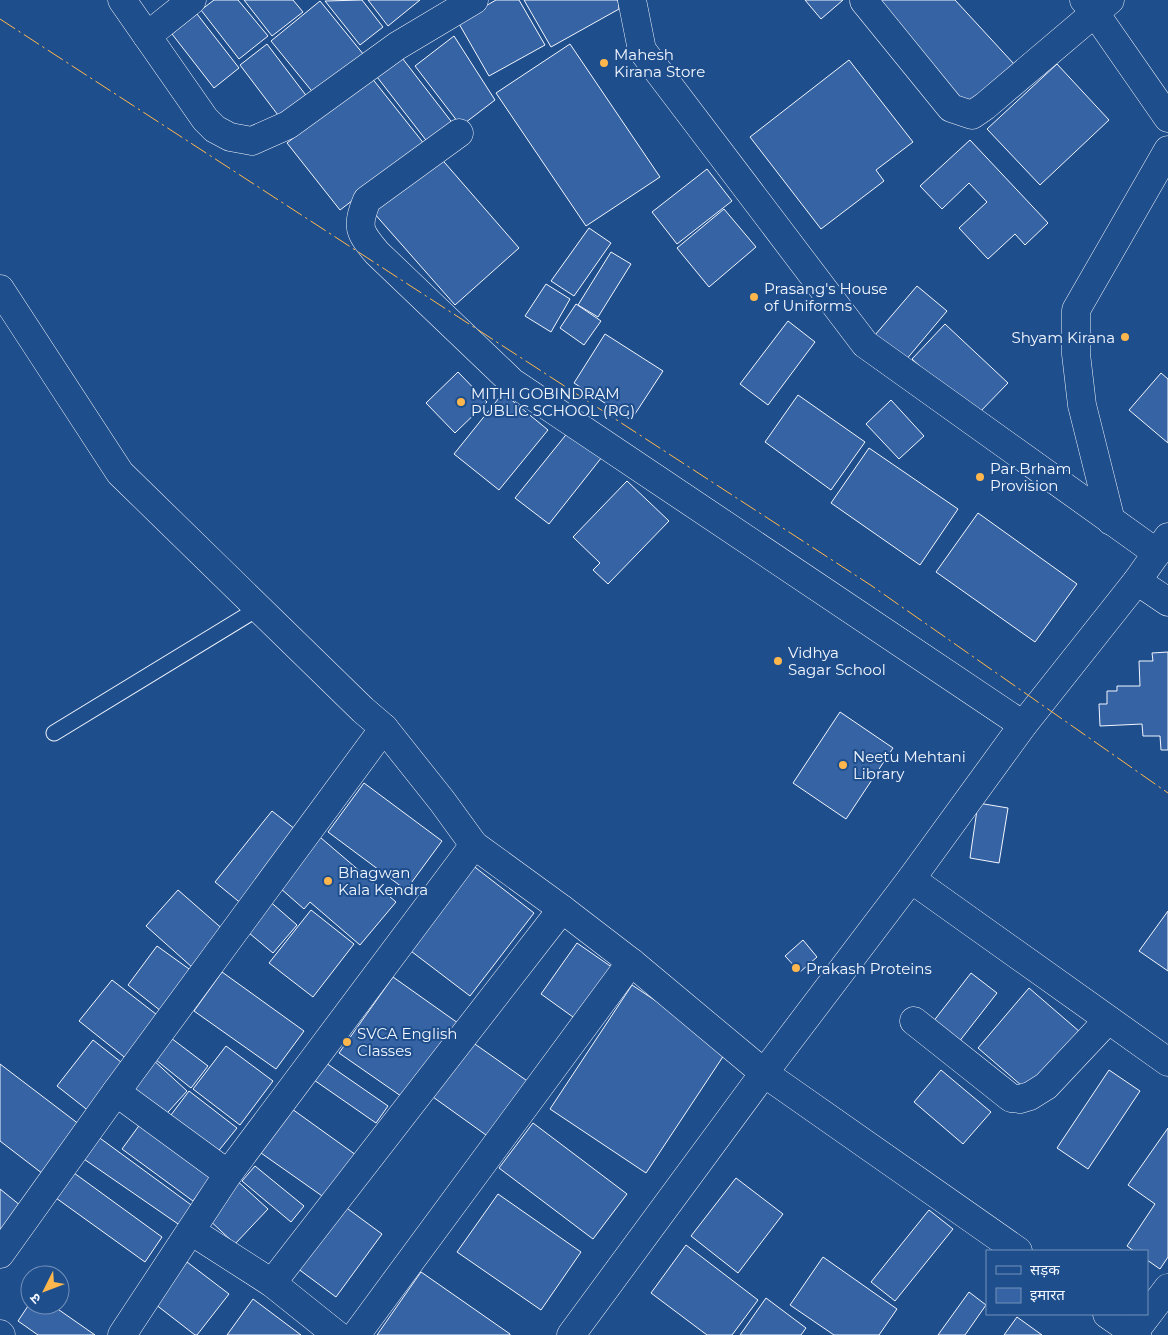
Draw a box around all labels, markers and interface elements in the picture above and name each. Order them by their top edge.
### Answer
place label: Mahesh Kirana Store [614,45,705,81]
marker: Mahesh Kirana Store [598,57,610,69]
place label: Prasang's House of Uniforms [764,279,888,315]
marker: Prasang's House of Uniforms [748,291,760,303]
place label: Shyam Kirana [1011,328,1115,347]
marker: Shyam Kirana [1119,331,1131,343]
place label: MITHI GOBINDRAM PUBLIC SCHOOL (RG) [471,384,635,420]
marker: MITHI GOBINDRAM PUBLIC SCHOOL (RG) [455,396,467,408]
place label: Par Brham Provision [990,459,1071,495]
marker: Par Brham Provision [974,471,986,483]
place label: Vidhya Sagar School [788,643,886,679]
marker: Vidhya Sagar School [772,655,784,667]
place label: Neetu Mehtani Library [853,747,966,783]
marker: Neetu Mehtani Library [837,759,849,771]
place label: Bhagwan Kala Kendra [338,863,428,899]
marker: Bhagwan Kala Kendra [322,875,334,887]
place label: Prakash Proteins [806,959,932,978]
marker: Prakash Proteins [790,962,802,974]
place label: SVCA English Classes [357,1024,457,1060]
marker: SVCA English Classes [341,1036,353,1048]
legend [986,1250,1148,1315]
text: सड़क [1030,1260,1060,1279]
north arrow [20,1265,70,1315]
text: इमारत [1030,1285,1065,1304]
text: उ [25,1289,45,1308]

